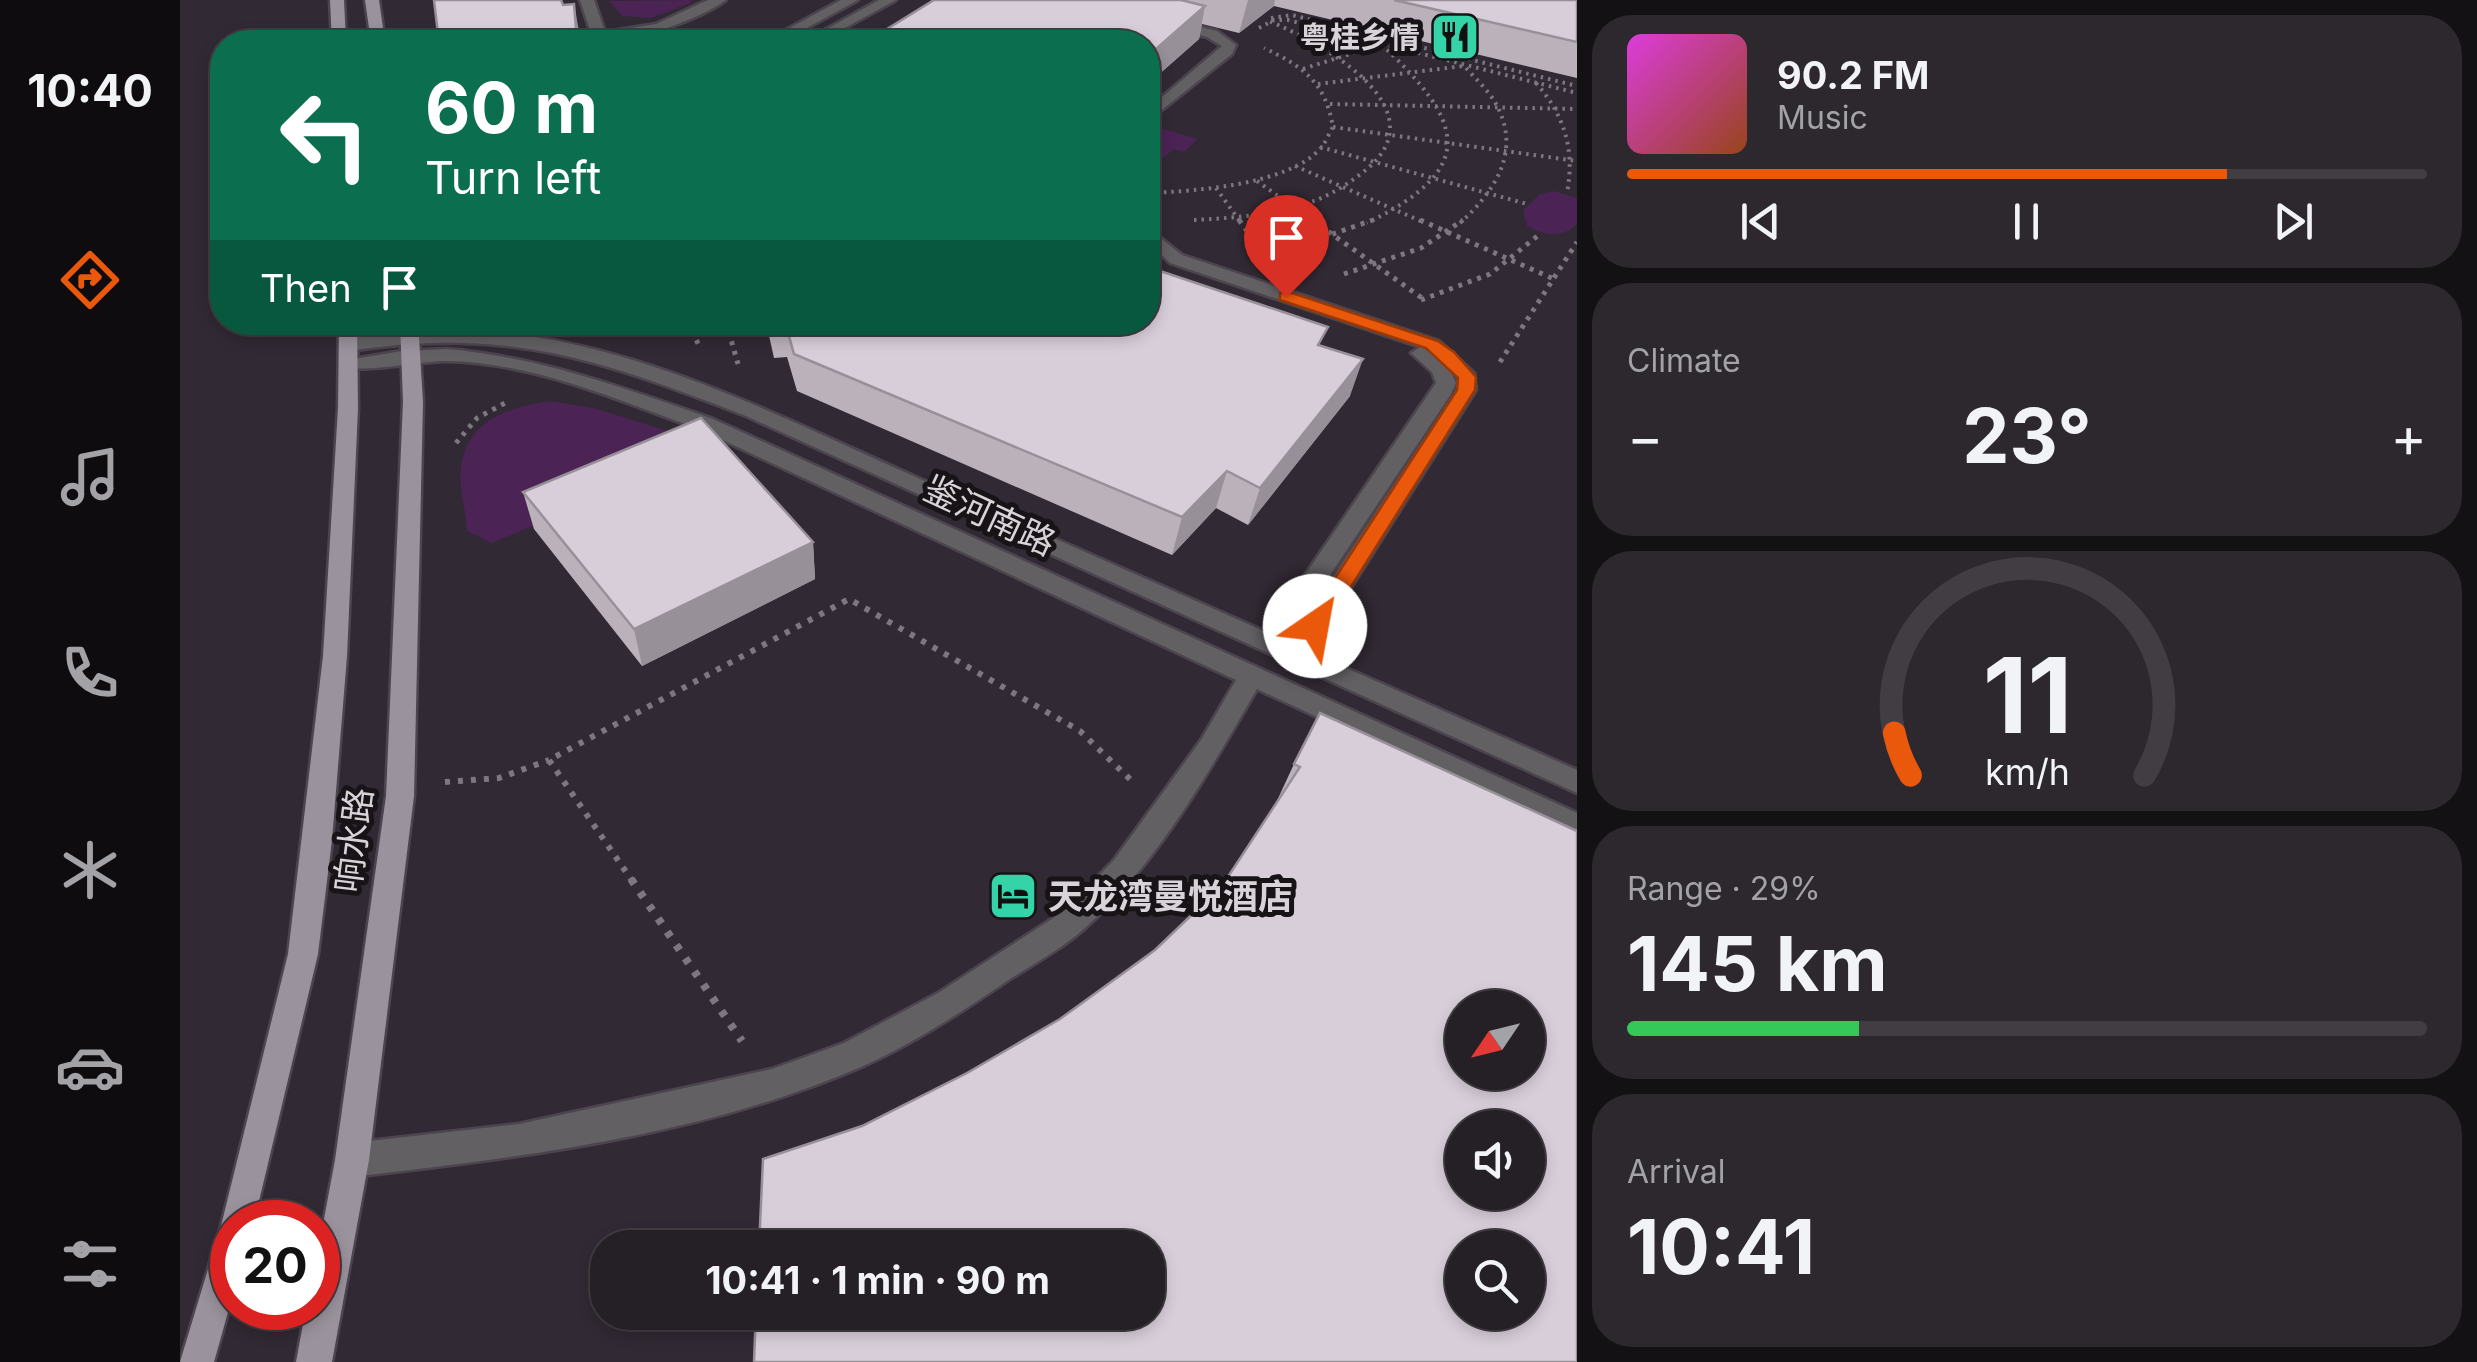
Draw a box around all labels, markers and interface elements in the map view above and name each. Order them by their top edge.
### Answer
restaurant icon: 粤桂乡情 [1429,11,1481,63]
place label: 粤桂乡情 [1300,19,1420,55]
text: 90.2 FM [1777,52,1930,98]
text: 10:40 [27,63,153,118]
text: 60 m [425,65,598,150]
icon: left [260,70,390,200]
text: Music [1777,98,1868,137]
text: Turn left [425,150,601,205]
icon: previous [1733,194,1788,249]
icon: pause [1999,194,2054,249]
icon: next [2266,194,2321,249]
pin [1244,195,1329,298]
icon: arrive [1259,210,1314,265]
icon: directions [55,245,125,315]
icon: arrive [372,260,427,315]
text: Then [260,265,352,311]
text: Climate [1627,341,1741,380]
text: 23° [1962,390,2092,481]
text: − [1627,404,1663,470]
text: + [2391,404,2427,470]
icon: music [55,442,125,512]
street label: 鉴河南路 [918,466,1062,564]
position arrow [1263,574,1367,678]
text: 11 [1982,632,2072,758]
icon: phone [55,638,125,708]
text: km/h [1985,750,2069,794]
street label: 响水路 [326,785,380,895]
icon: climate [55,835,125,905]
text: Range · 29% [1627,869,1821,908]
hotel icon: 天龙湾曼悦酒店 [987,870,1039,922]
place label: 天龙湾曼悦酒店 [1048,875,1293,917]
text: 145 km [1627,918,1888,1009]
north arrow [1445,990,1545,1090]
map controls [1445,990,1545,1330]
icon: car [55,1032,125,1102]
button: sound [1445,1110,1545,1210]
text: Arrival [1627,1152,1725,1191]
speed limit sign: 20 [210,1200,340,1330]
text: 10:41 [1627,1201,1815,1292]
icon: filters [55,1229,125,1299]
button: search [1445,1230,1545,1330]
text: 10:41 · 1 min · 90 m [705,1257,1050,1303]

